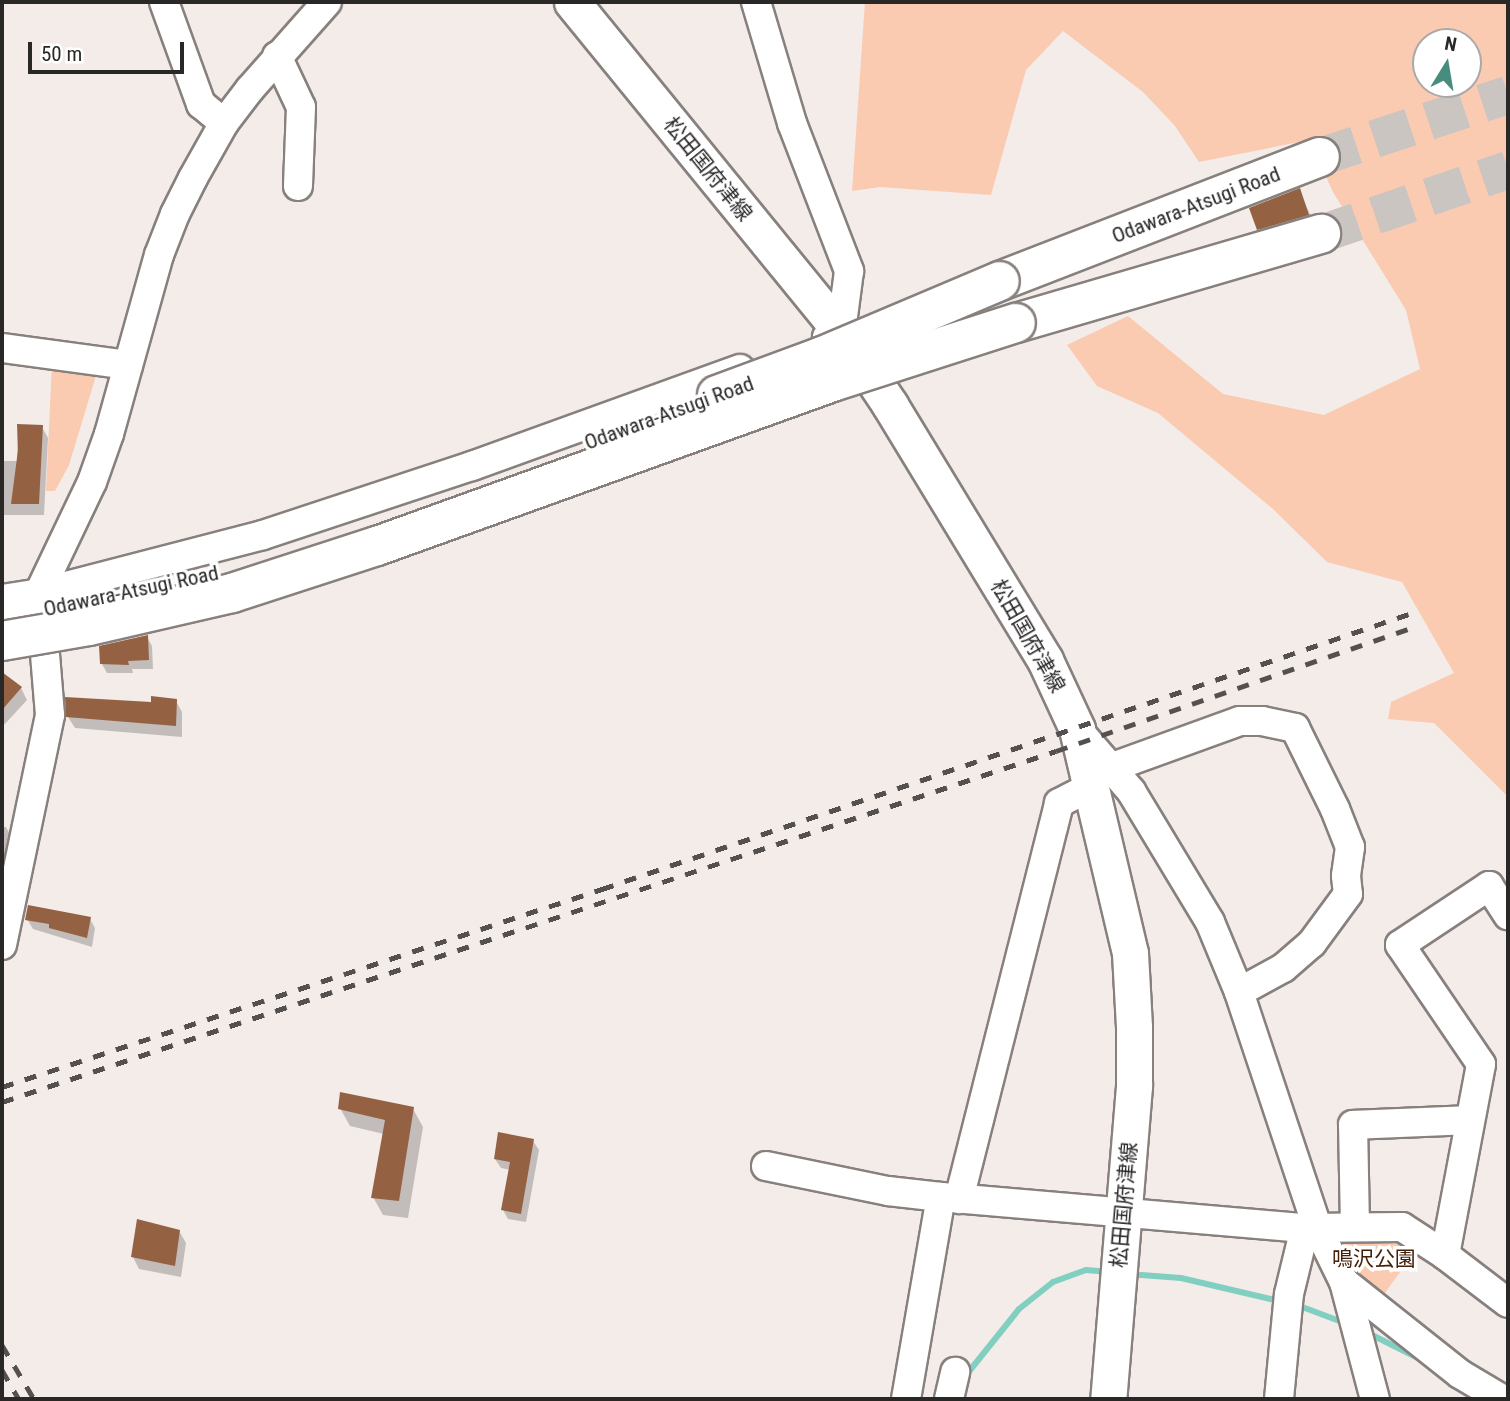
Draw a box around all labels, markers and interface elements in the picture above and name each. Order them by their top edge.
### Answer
scale bar [32,28,187,72]
north arrow [1412,28,1482,98]
text: N [1443,31,1459,56]
text: 50 m [41,42,82,66]
street label: 松田国府津線 [659,112,757,226]
street label: Odawara-Atsugi Road [1108,161,1284,249]
street label: Odawara-Atsugi Road [581,371,757,455]
street label: Odawara-Atsugi Road [41,560,221,622]
street label: 松田国府津線 [986,575,1070,697]
street label: 松田国府津線 [1106,1141,1142,1269]
park label: 鳴沢公園 [1332,1246,1416,1272]

